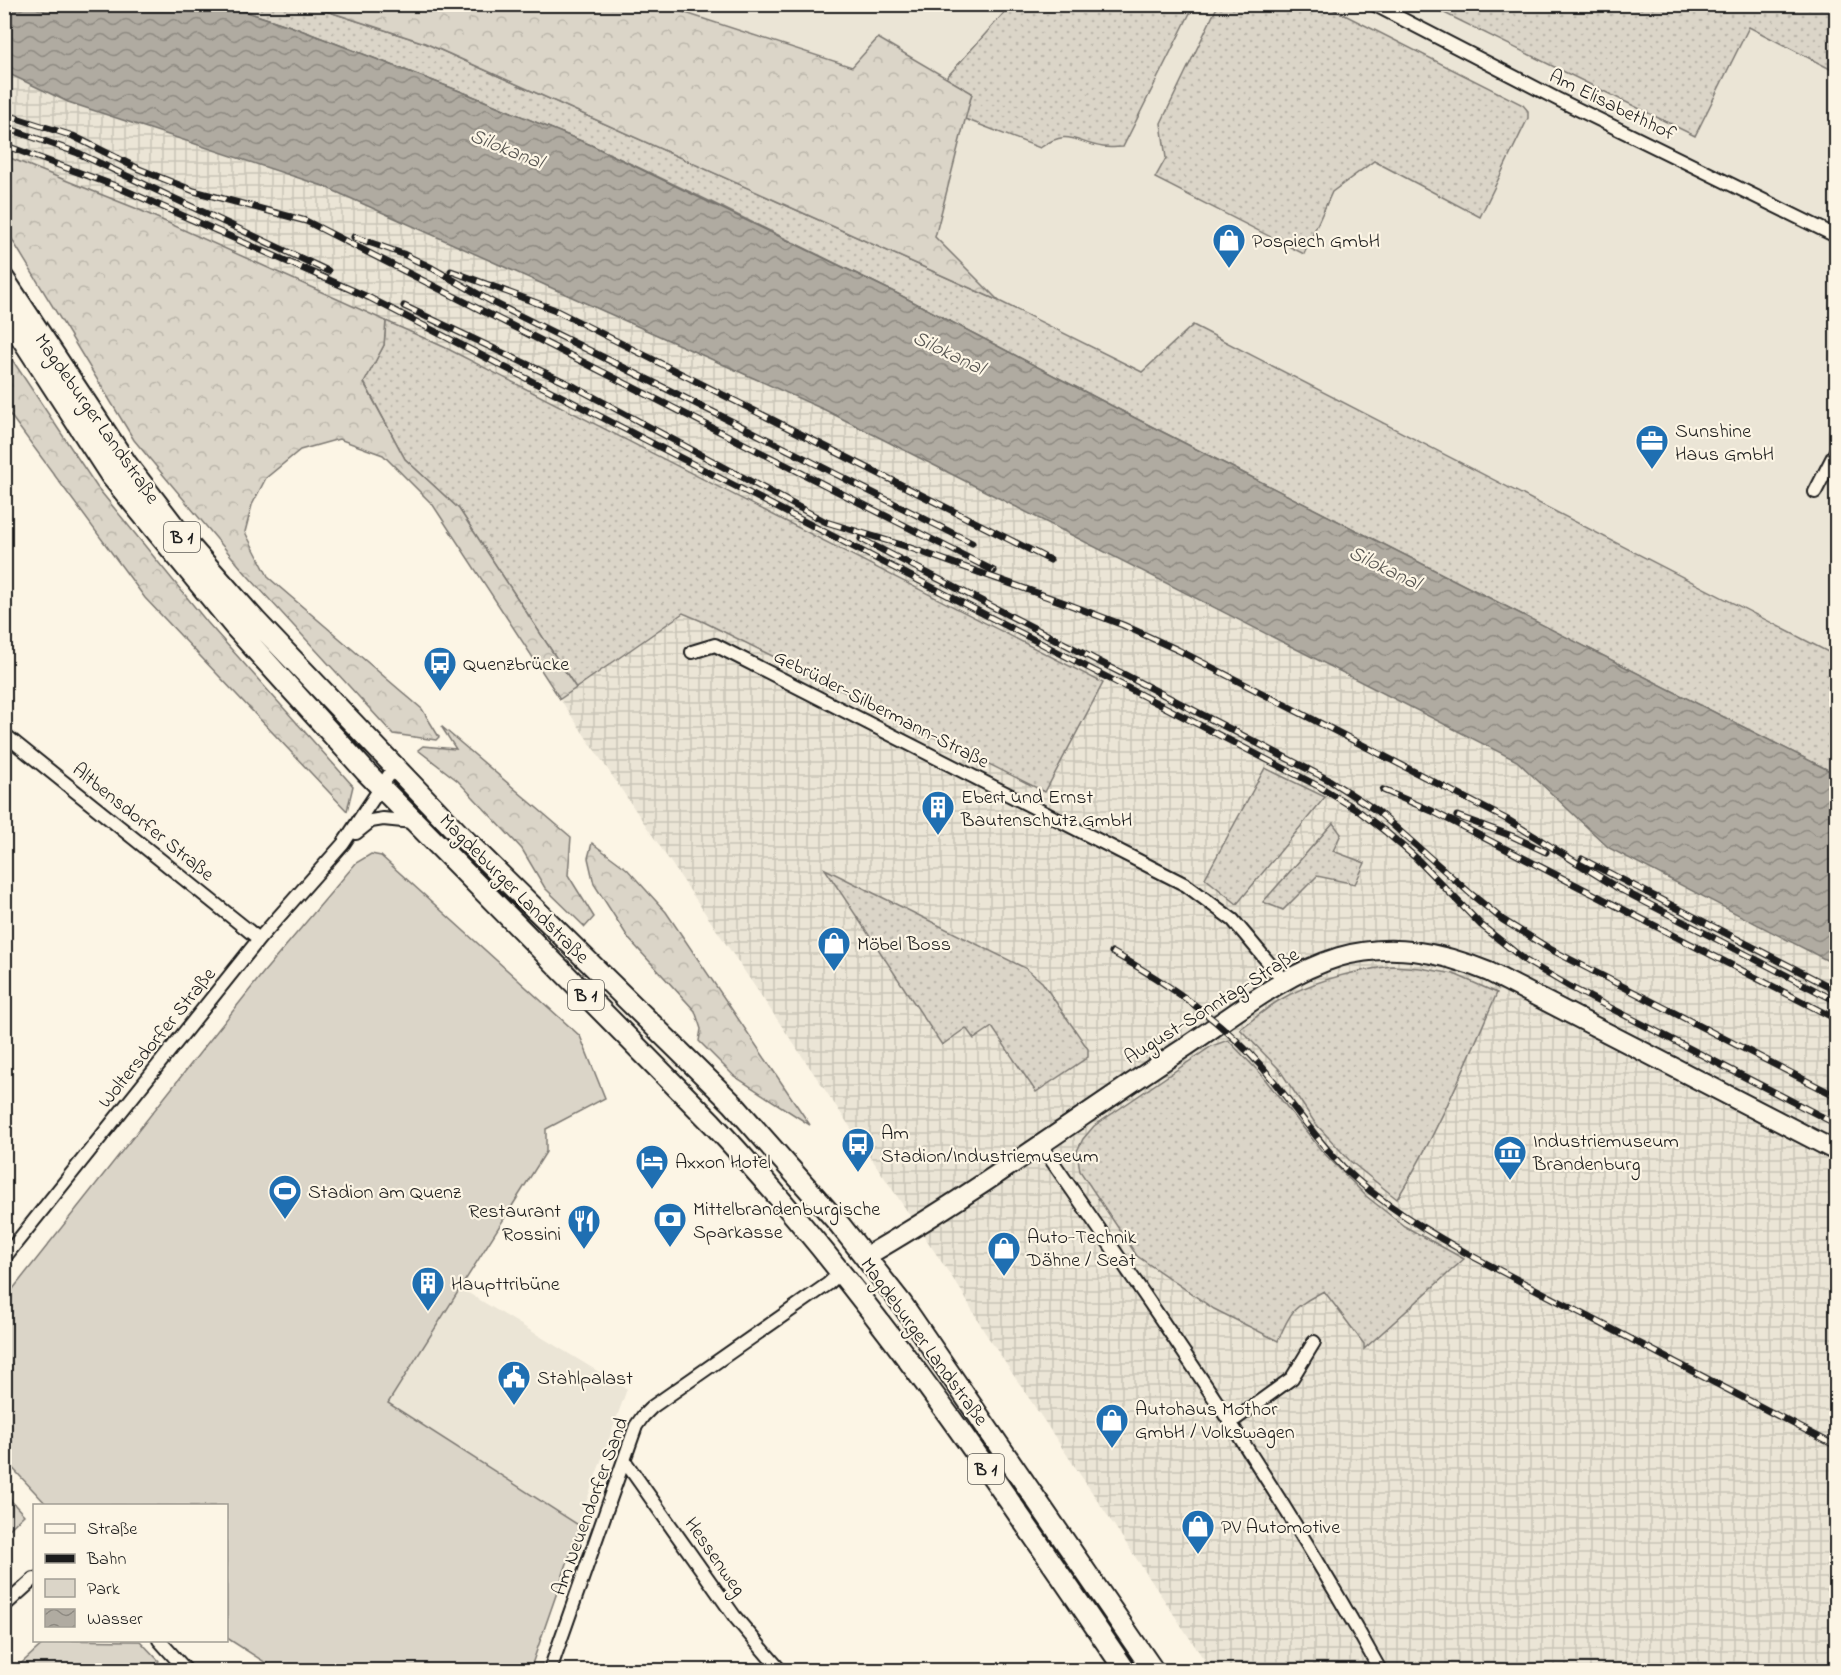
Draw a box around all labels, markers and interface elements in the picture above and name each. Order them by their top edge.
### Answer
street label: Am Elisabethhof [1544,63,1681,150]
water label: Silokanal [465,122,550,179]
shop icon: Pospiech GmbH [1211,222,1247,269]
place label: Pospiech GmbH [1252,228,1380,257]
water label: Silokanal [907,323,991,385]
street label: Magdeburger Landstraße [25,328,166,511]
place label: Sunshine Haus GmbH [1675,418,1774,470]
office icon: Sunshine Haus GmbH [1634,423,1670,470]
road number: B 1 [164,522,200,552]
water label: Silokanal [1343,538,1427,600]
street label: Gebrüder-Silbermann-Straße [768,643,994,777]
bus stop icon: Quenzbrücke [422,645,458,692]
place label: Quenzbrücke [463,651,569,680]
street label: Altbensdorfer Straße [65,757,220,889]
place label: Ebert und Ernst Bautenschutz GmbH [960,784,1132,836]
building icon: Ebert und Ernst Bautenschutz GmbH [920,789,956,836]
street label: Magdeburger Landstraße [431,808,595,972]
shop icon: Möbel Boss [816,925,852,972]
place label: Möbel Boss [857,931,951,960]
street label: August-Sonntag-Straße [1119,941,1306,1074]
street label: Woltersdorfer Straße [92,962,224,1115]
road number: B 1 [568,980,604,1010]
place label: Am Stadion/Industriemuseum [881,1120,1098,1172]
bus stop icon: Am Stadion/Industriemuseum [840,1126,876,1173]
place label: Industriemuseum Brandenburg [1532,1128,1679,1181]
museum icon: Industriemuseum Brandenburg [1492,1134,1528,1181]
hotel icon: Axxon Hotel [634,1143,670,1190]
place label: Axxon Hotel [675,1149,771,1178]
sports icon: Stadion am Quenz [267,1173,303,1220]
place label: Stadion am Quenz [308,1179,462,1208]
place label: Mittelbrandenburgische Sparkasse [693,1196,880,1248]
place label: Restaurant Rossini [468,1198,561,1250]
bank icon: Mittelbrandenburgische Sparkasse [652,1201,688,1248]
restaurant icon: Restaurant Rossini [566,1203,602,1250]
place label: Auto-Technik Dähne / Seat [1026,1224,1137,1276]
shop icon: Auto-Technik Dähne / Seat [986,1230,1022,1277]
street label: Magdeburger Landstraße [851,1252,994,1433]
building icon: Haupttribüne [410,1265,446,1312]
place label: Haupttribüne [451,1271,560,1300]
public building icon: Stahlpalast [496,1359,532,1406]
place label: Stahlpalast [537,1365,633,1394]
place label: Autohaus Mothor GmbH / Volkswagen [1135,1396,1295,1449]
shop icon: Autohaus Mothor GmbH / Volkswagen [1094,1402,1130,1449]
street label: Am Neuendorfer Sand [546,1414,637,1600]
road number: B 1 [968,1454,1004,1484]
legend [33,1504,228,1642]
shop icon: PV Automotive [1180,1508,1216,1555]
street label: Hessenweg [675,1512,752,1604]
place label: PV Automotive [1221,1514,1340,1543]
text: Straße [87,1517,138,1543]
text: Bahn [86,1547,126,1573]
text: Park [87,1577,120,1603]
text: Wasser [87,1607,143,1633]

